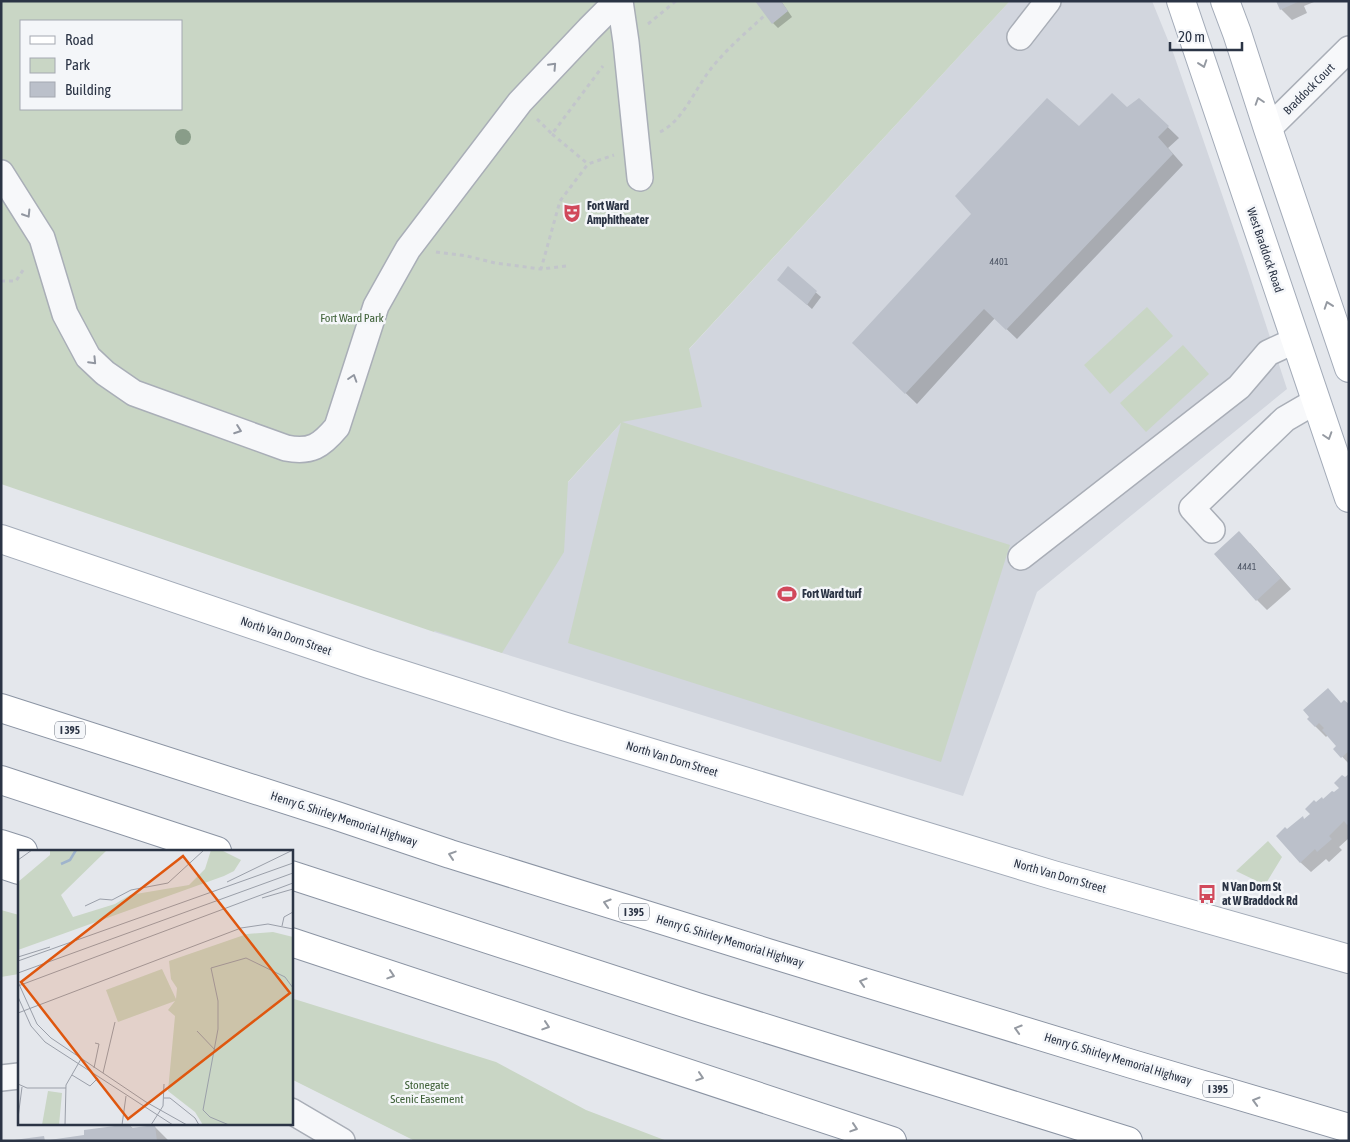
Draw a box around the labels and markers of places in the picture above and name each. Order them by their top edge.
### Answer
place label: Fort Ward Amphitheater [586,199,649,227]
theatre icon: Fort Ward Amphitheater [561,202,583,224]
sports icon: Fort Ward turf [776,583,798,605]
place label: Fort Ward turf [802,587,862,601]
place label: N Van Dorn St at W Braddock Rd [1222,880,1298,908]
bus stop icon: N Van Dorn St at W Braddock Rd [1196,883,1218,905]

